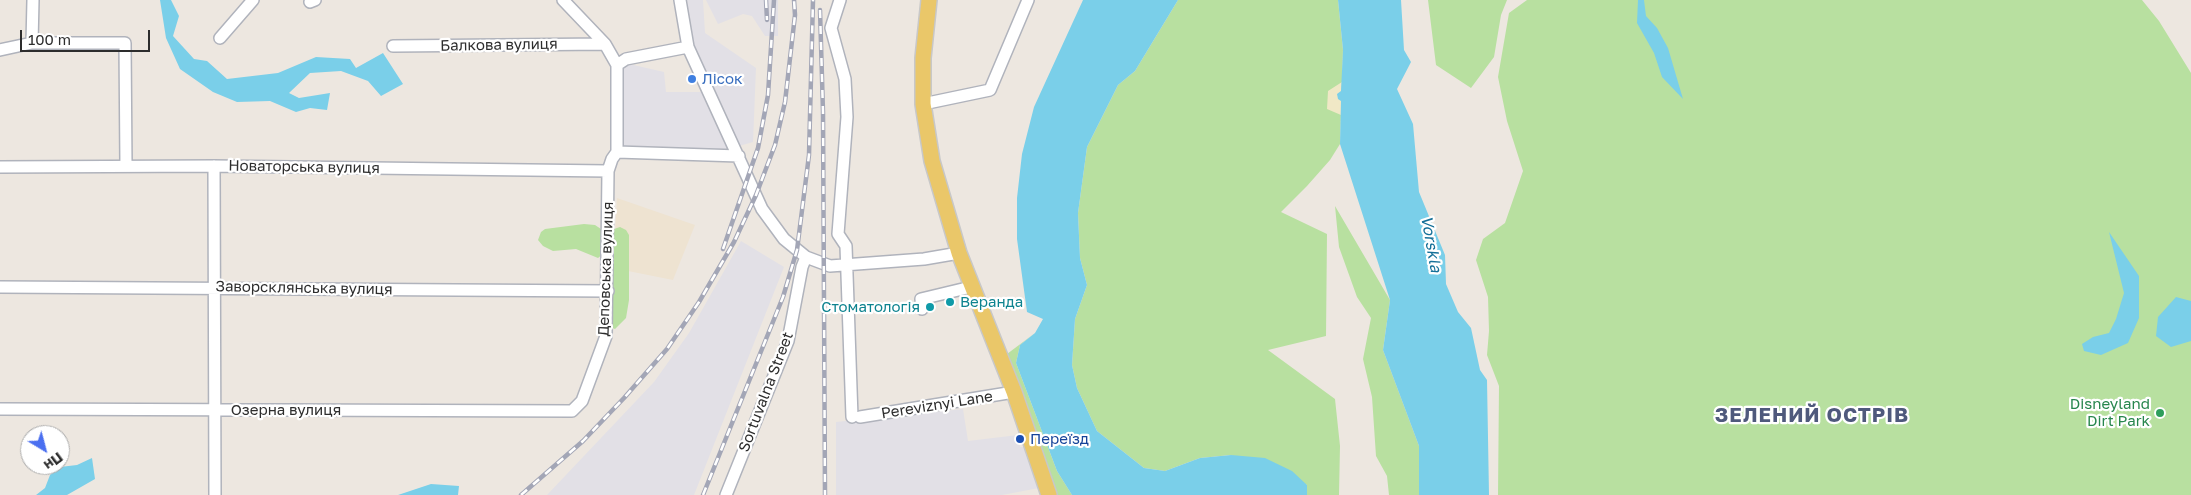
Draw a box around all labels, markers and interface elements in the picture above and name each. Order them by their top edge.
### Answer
scale bar [22,20,152,52]
text: 100 m [28,30,71,48]
street label: Балкова вулиця [440,35,558,55]
place label: Лісок [702,70,743,88]
marker: Лісок [686,73,698,85]
street label: Новаторська вулиця [228,157,380,177]
street label: Деповська вулиця [595,201,617,337]
water label: Vorskla [1417,214,1445,274]
street label: Заворсклянська вулиця [215,277,393,299]
place label: Веранда [960,293,1023,311]
marker: Веранда [944,296,956,308]
place label: Стоматологія [821,298,920,316]
marker: Стоматологія [924,301,936,313]
street label: Sortuvalna Street [735,330,797,454]
street label: Pereviznyi Lane [880,387,994,423]
place label: Disneyland Dirt Park [2070,395,2150,430]
street label: Озерна вулиця [231,401,341,419]
district label: ЗЕЛЕНИЙ ОСТРІВ [1713,404,1911,428]
marker: Disneyland Dirt Park [2154,407,2166,419]
north arrow [20,425,70,475]
place label: Переїзд [1030,430,1089,448]
marker: Переїзд [1014,433,1026,445]
text: Пн [41,449,66,474]

